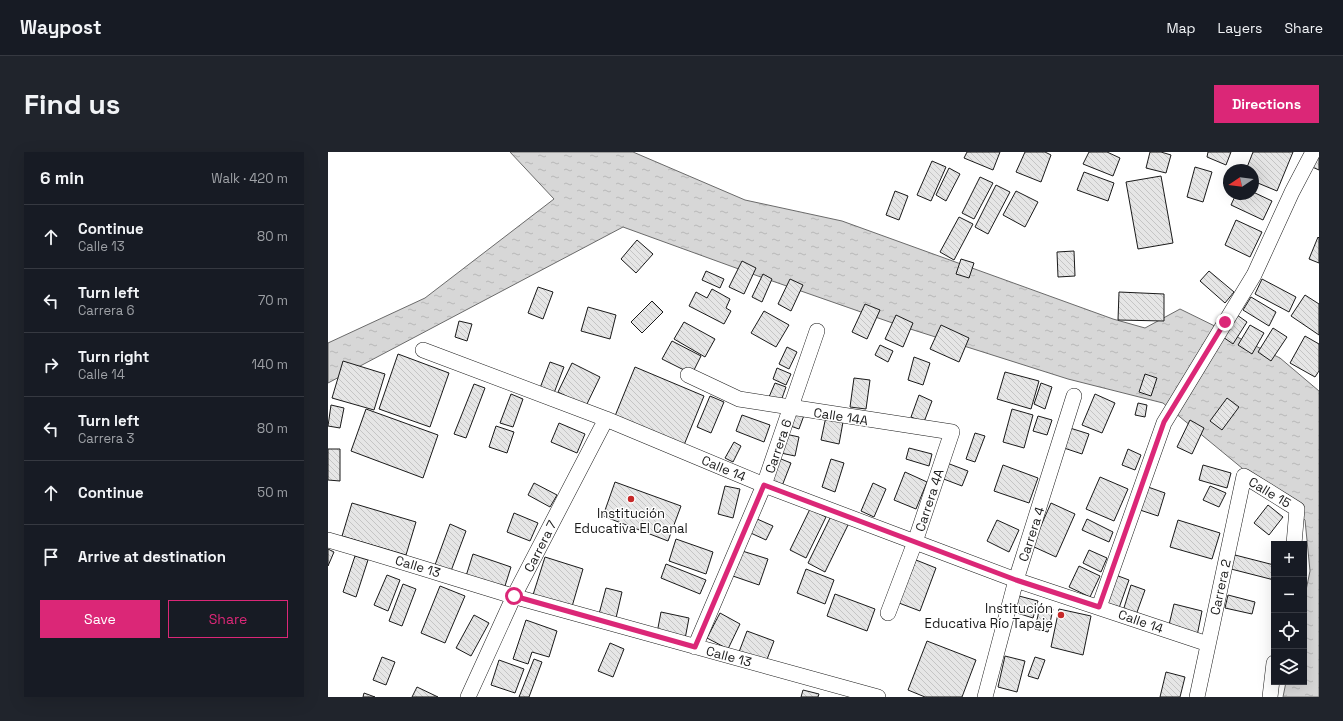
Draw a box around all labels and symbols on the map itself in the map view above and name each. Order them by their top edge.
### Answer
north arrow [1223,164,1259,200]
route end [1216,313,1234,331]
street label: Calle 14A [812,404,869,429]
street label: Carrera 6 [761,417,796,476]
street label: Calle 14 [699,451,749,485]
street label: Carrera 4A [911,467,948,534]
street label: Calle 15 [1245,473,1294,512]
marker: Institución Educativa El Canal [626,494,636,504]
place label: Institución Educativa El Canal [574,505,688,537]
street label: Carrera 4 [1015,505,1048,564]
street label: Carrera 7 [520,517,561,575]
street label: Calle 13 [393,552,443,581]
street label: Carrera 2 [1206,558,1235,616]
route start [505,587,523,605]
place label: Institución Educativa Río Tapaje [925,600,1053,632]
street label: Calle 14 [1116,606,1166,637]
marker: Institución Educativa Río Tapaje [1056,610,1066,620]
street label: Calle 13 [704,642,754,671]

